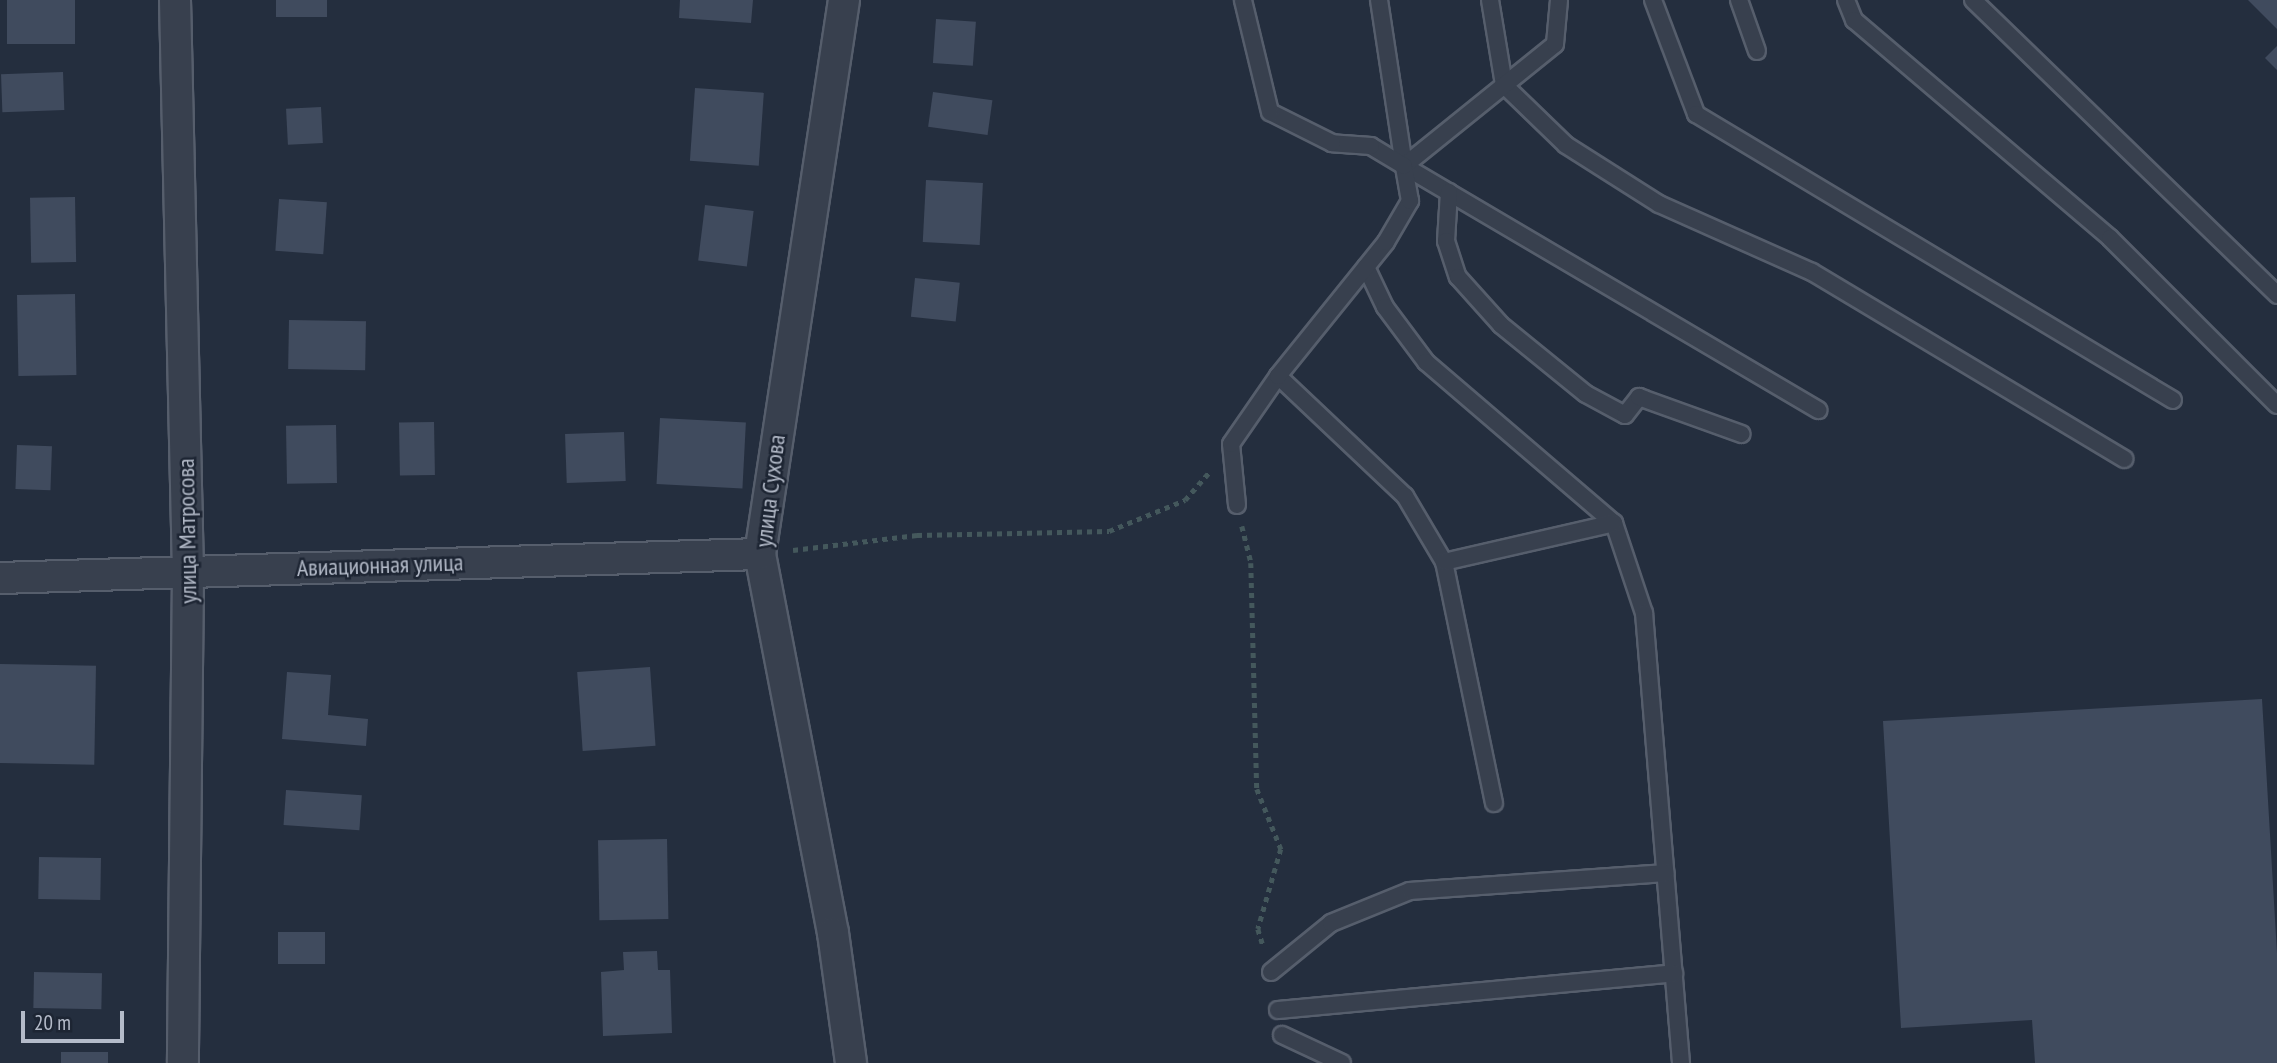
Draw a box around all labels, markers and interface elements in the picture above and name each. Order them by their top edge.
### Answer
street label: улица Сухова [749,433,791,549]
street label: улица Матросова [171,458,203,604]
street label: Авиационная улица [296,548,464,582]
scale bar [24,996,128,1040]
text: 20 m [34,1009,71,1036]

